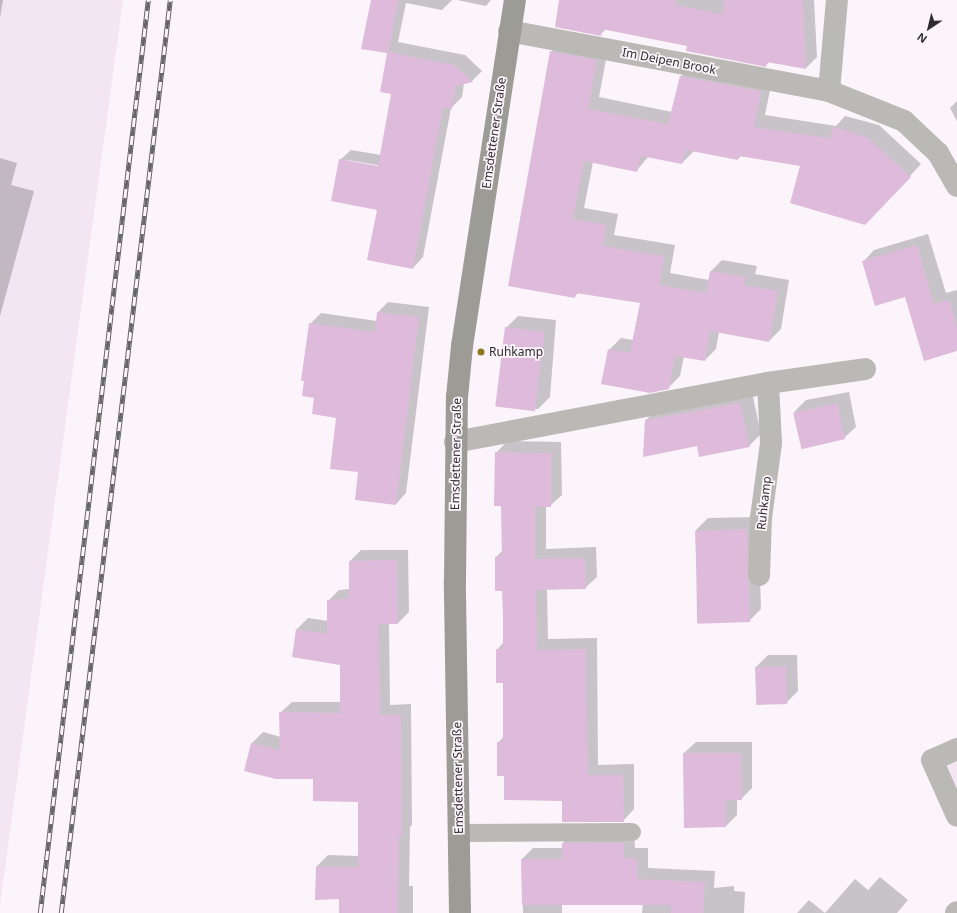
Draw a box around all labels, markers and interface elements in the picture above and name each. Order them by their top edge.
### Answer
north arrow [909,8,949,48]
text: N [914,30,930,47]
street label: Im Deipen Brook [621,45,717,77]
street label: Emsdettener Straße [479,76,509,190]
place label: Ruhkamp [489,345,543,359]
marker: Ruhkamp [476,347,486,357]
street label: Emsdettener Straße [448,398,464,510]
street label: Ruhkamp [754,475,774,531]
street label: Emsdettener Straße [450,722,466,834]

